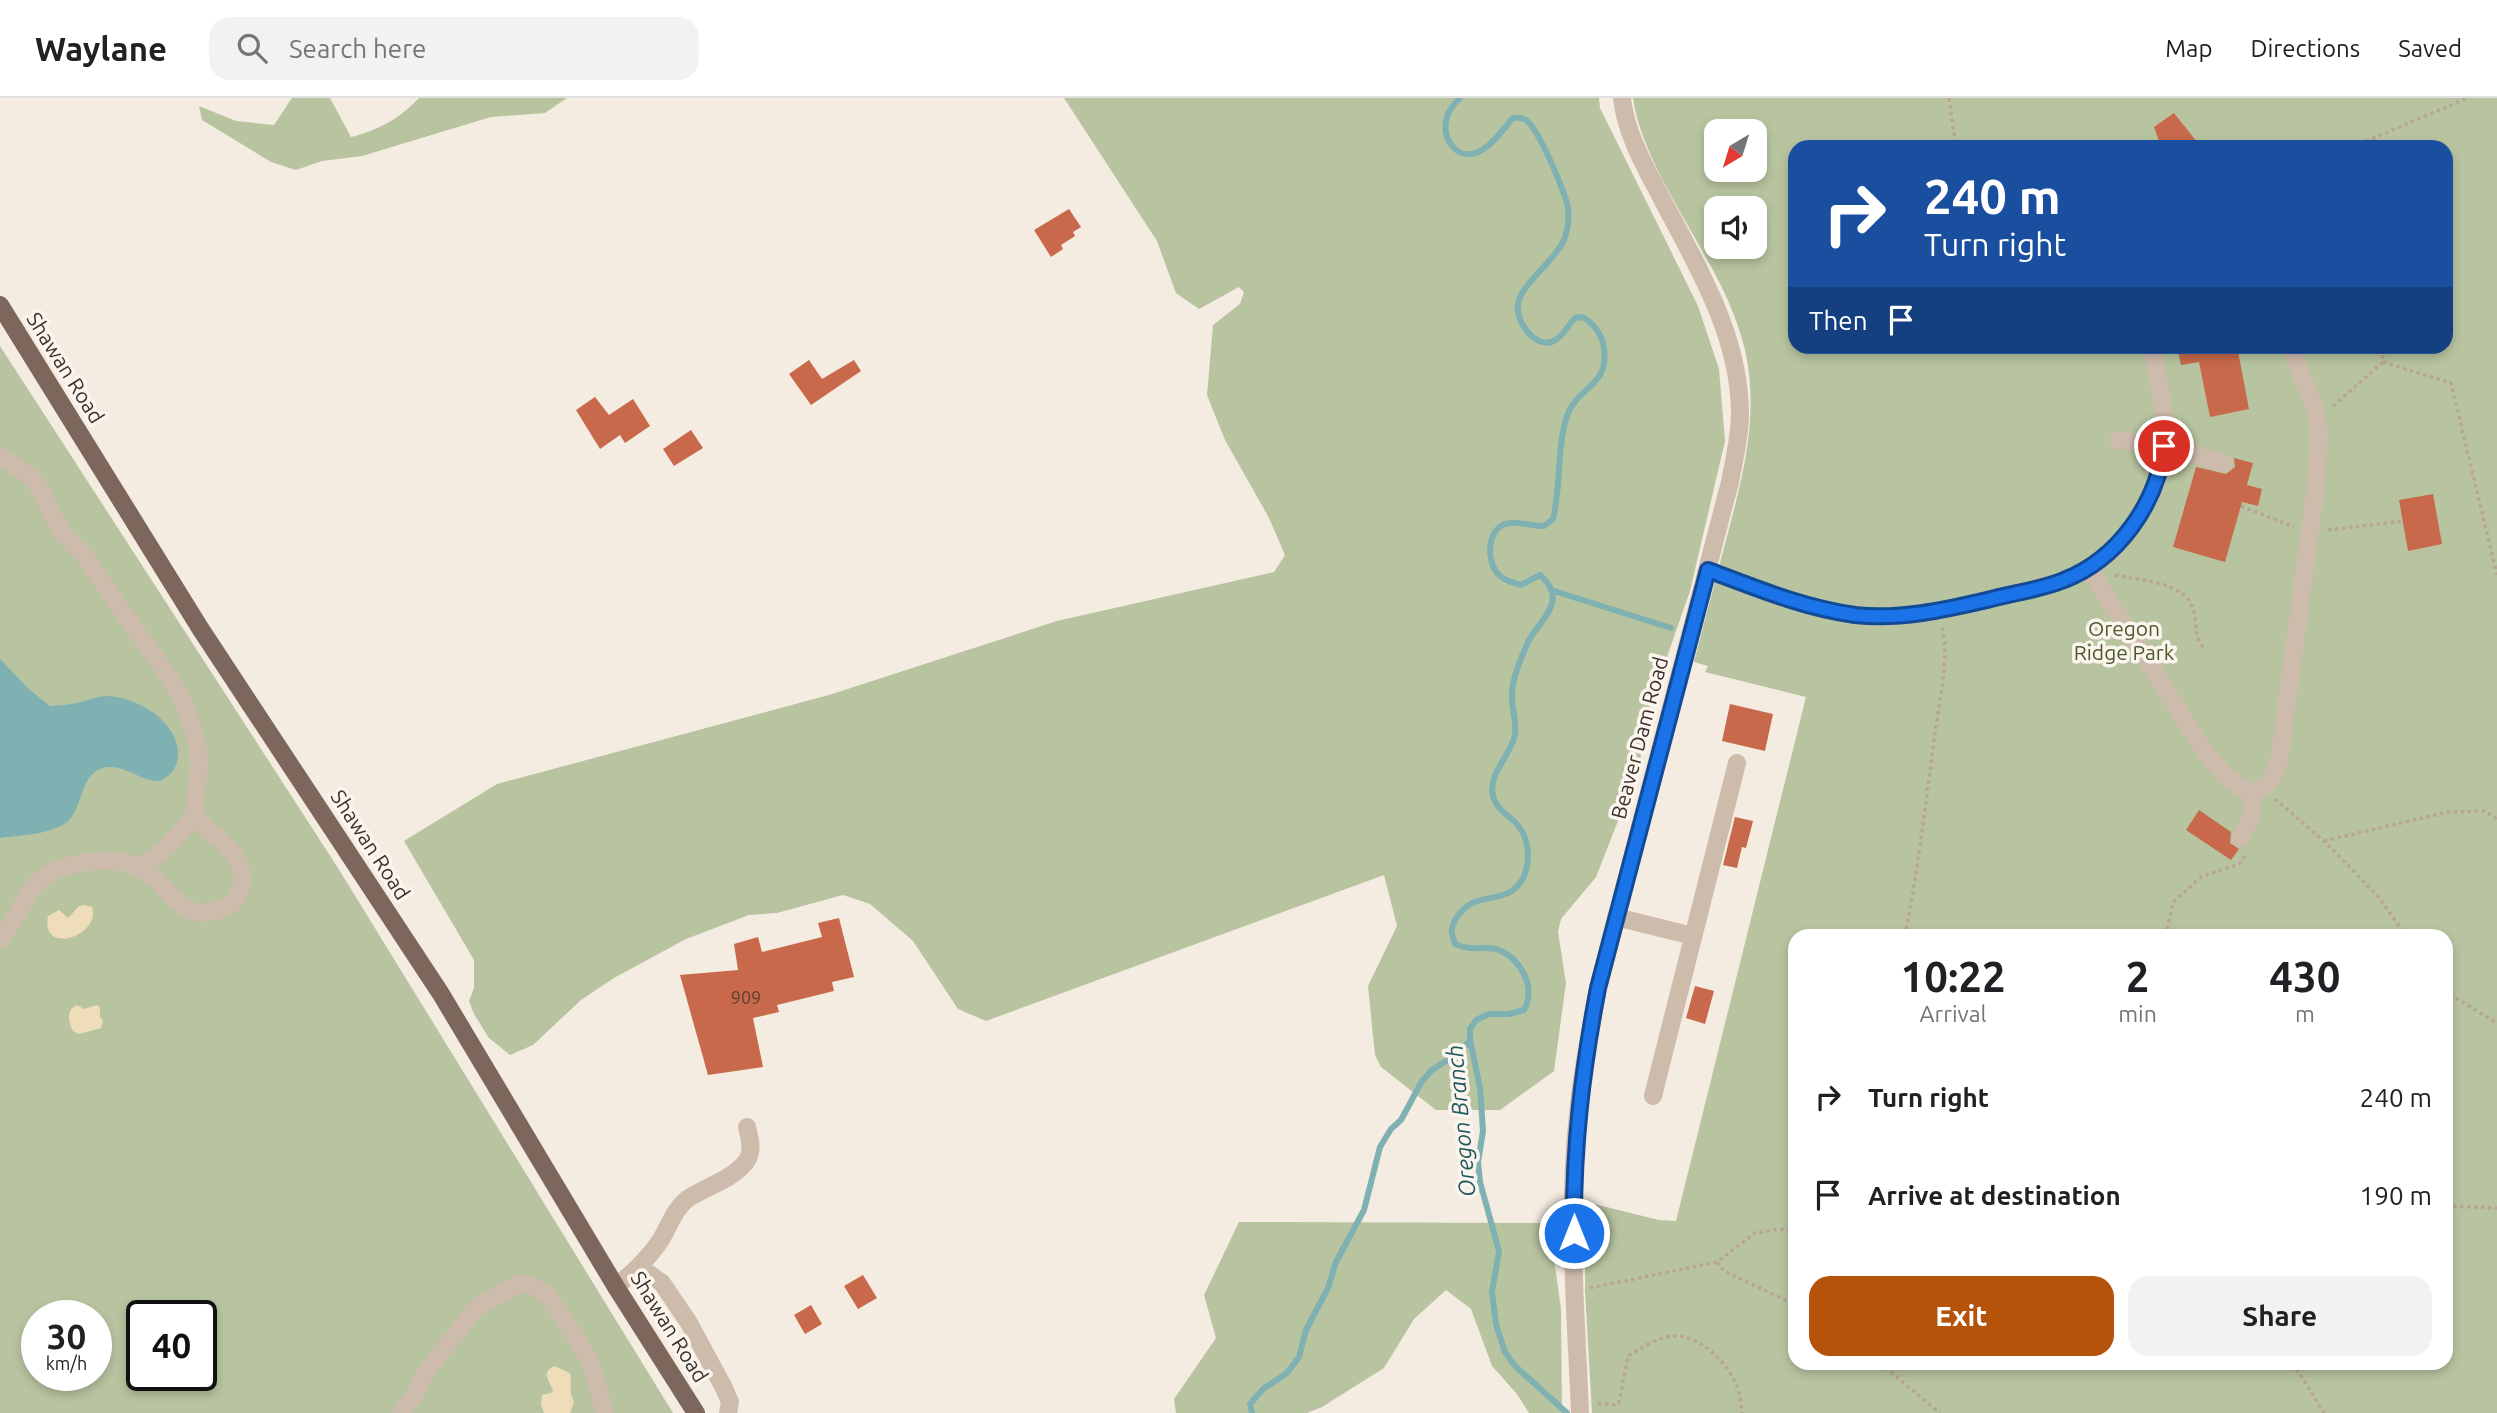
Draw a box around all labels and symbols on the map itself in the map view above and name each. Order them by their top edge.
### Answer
north arrow [1704,119,1768,182]
street label: Shawan Road [22,308,109,427]
pin [2134,416,2194,476]
park label: Oregon Ridge Park [2074,616,2175,664]
street label: Beaver Dam Road [1606,654,1672,822]
street label: Shawan Road [326,785,415,904]
house number: 909 [731,987,761,1007]
water label: Oregon Branch [1441,1044,1480,1198]
position arrow [1537,1196,1611,1270]
street label: Shawan Road [626,1267,713,1386]
speed limit sign: 40 [126,1300,217,1391]

